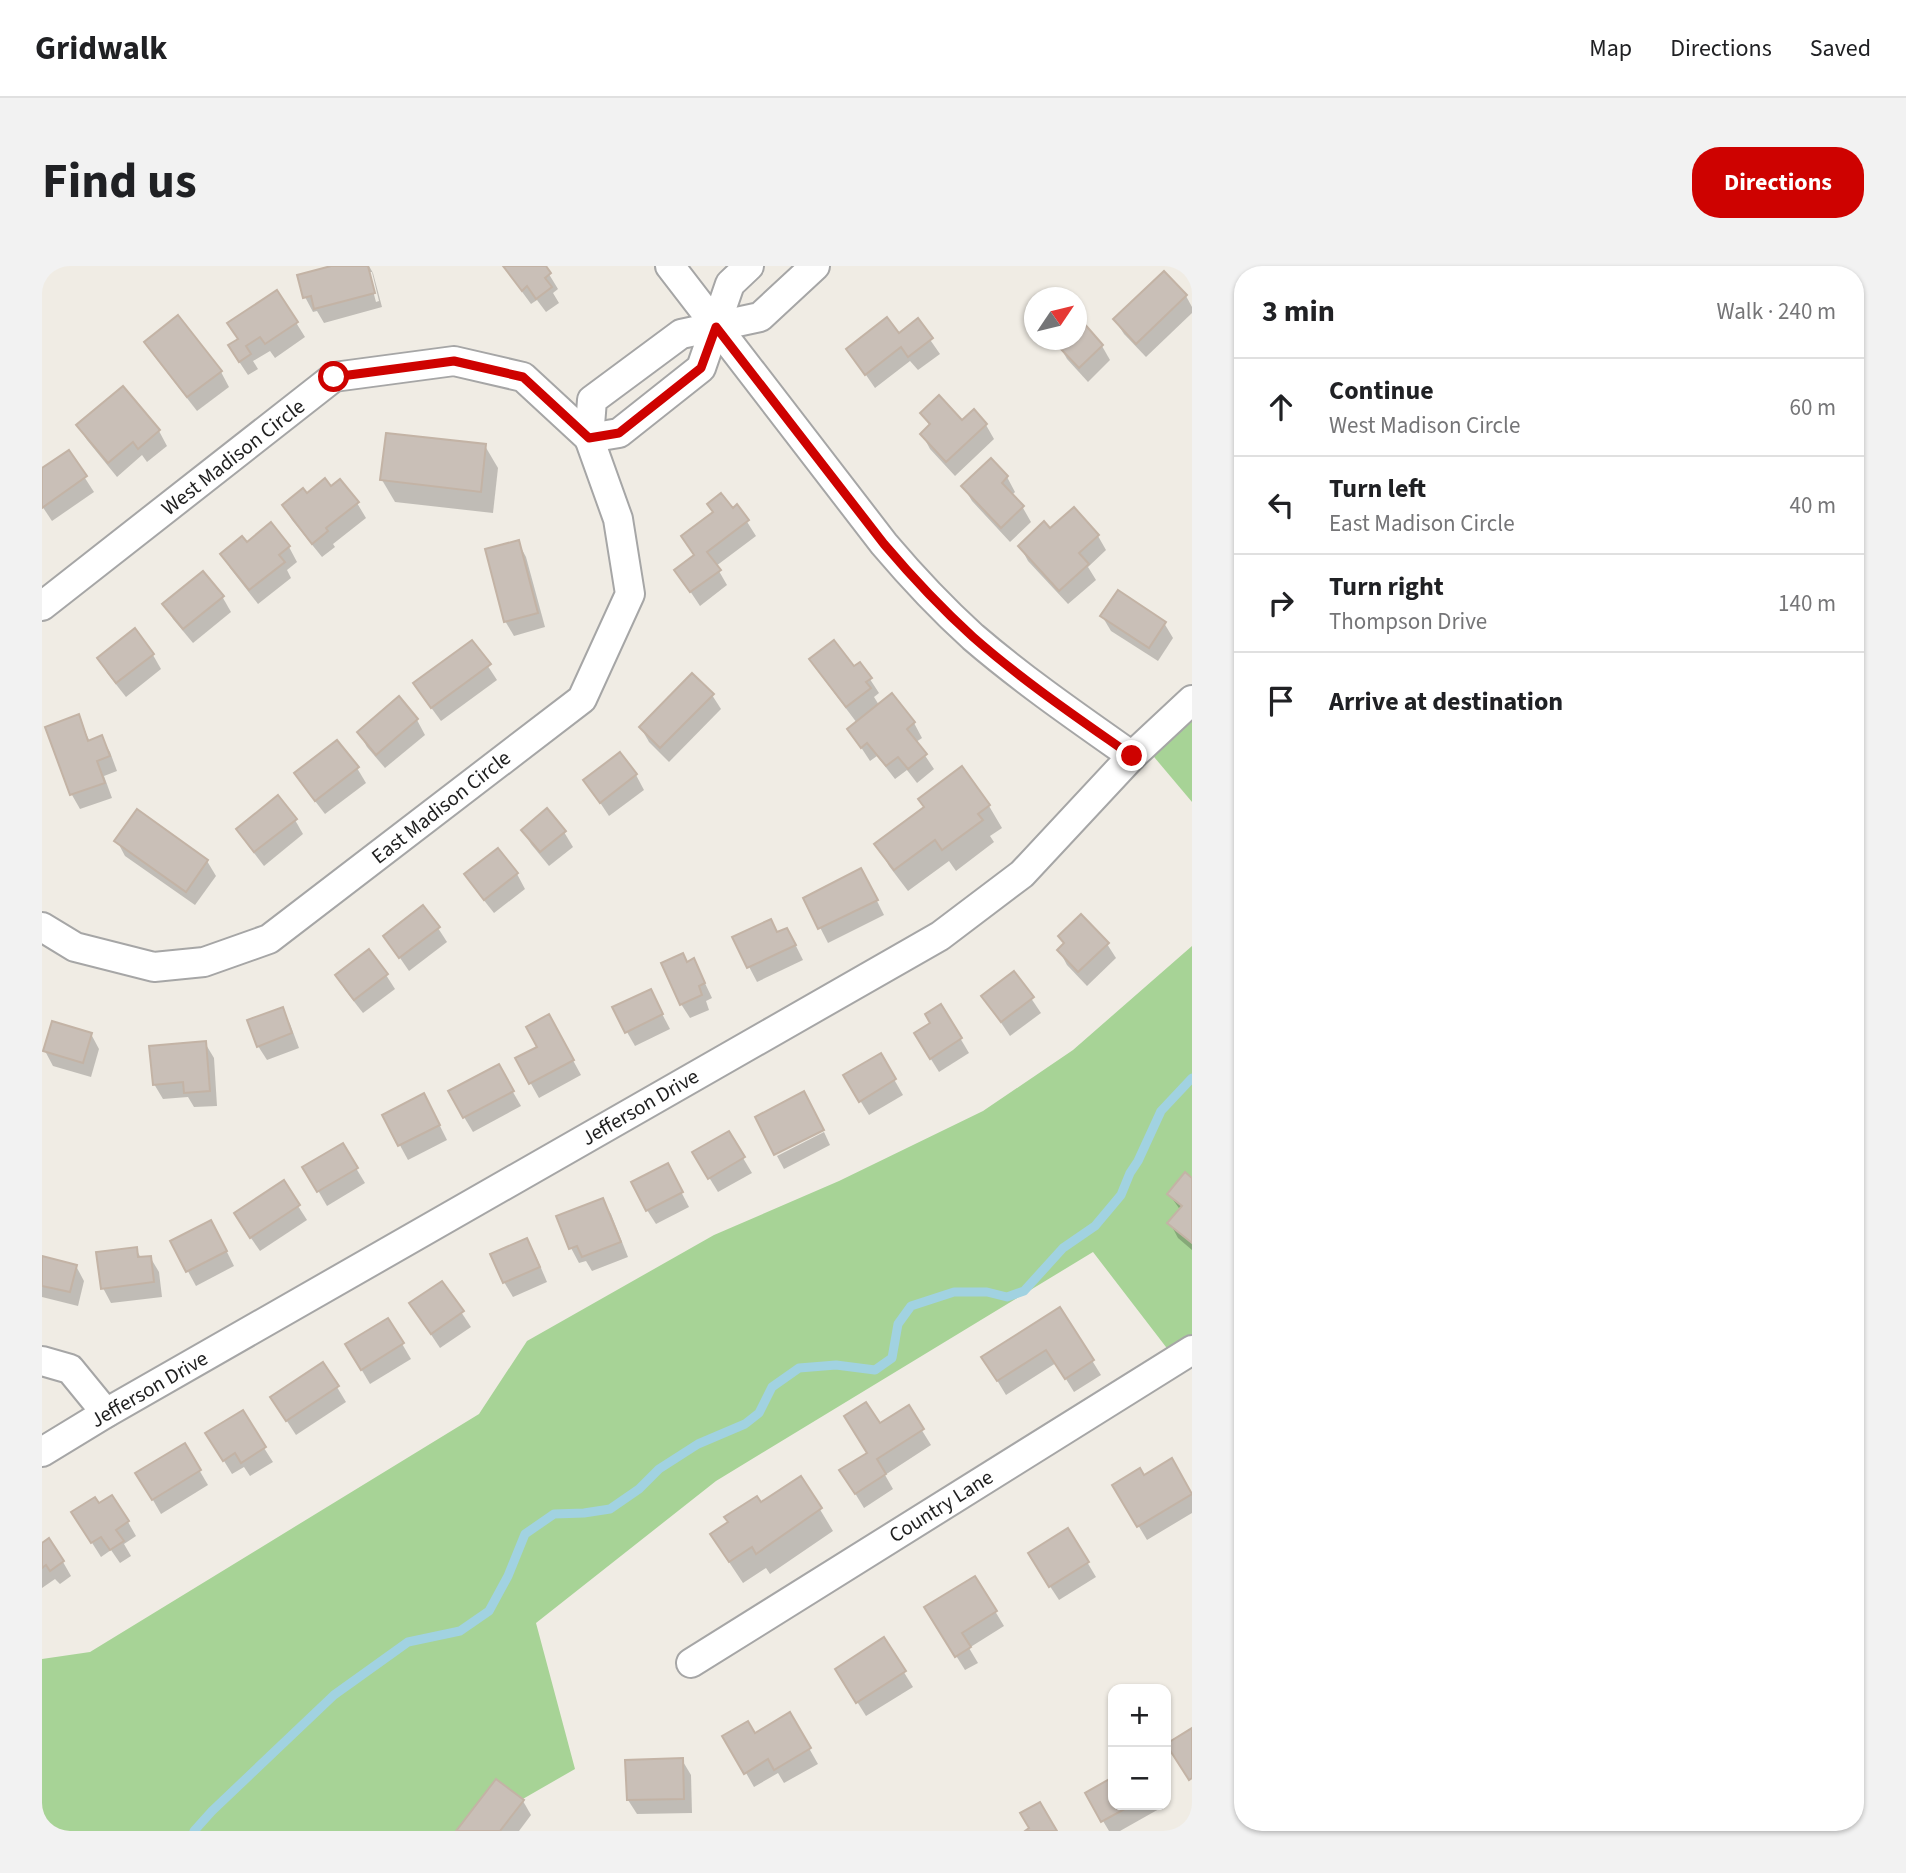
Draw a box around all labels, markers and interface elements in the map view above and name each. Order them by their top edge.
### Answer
text: Gridwalk [35,25,167,72]
text: Map [1589,31,1632,66]
text: Directions [1670,31,1772,66]
text: Saved [1810,31,1871,66]
text: Find us [42,147,197,217]
button: Directions [1692,147,1864,218]
north arrow [1024,287,1087,350]
text: 3 min [1262,290,1335,333]
text: Walk · 240 m [1717,295,1836,328]
route start [318,361,349,392]
text: Continue [1329,372,1434,409]
icon: ahead [1262,388,1300,426]
street label: West Madison Circle [155,391,311,523]
text: 60 m [1789,391,1836,424]
text: West Madison Circle [1329,409,1520,442]
text: Turn left [1329,470,1426,507]
icon: left [1262,486,1300,524]
text: 40 m [1789,489,1836,522]
text: East Madison Circle [1329,507,1515,540]
text: Turn right [1329,568,1444,605]
icon: right [1262,584,1300,622]
text: 140 m [1778,587,1836,620]
text: Thompson Drive [1329,605,1487,638]
icon: arrive [1262,682,1300,720]
text: Arrive at destination [1329,683,1563,720]
route end [1116,740,1147,771]
street label: East Madison Circle [365,743,517,871]
street label: Jefferson Drive [576,1061,704,1153]
street label: Jefferson Drive [85,1343,213,1435]
street label: Country Lane [883,1462,999,1550]
map controls [1108,1684,1171,1810]
button: + [1108,1684,1171,1747]
button: − [1108,1747,1171,1810]

